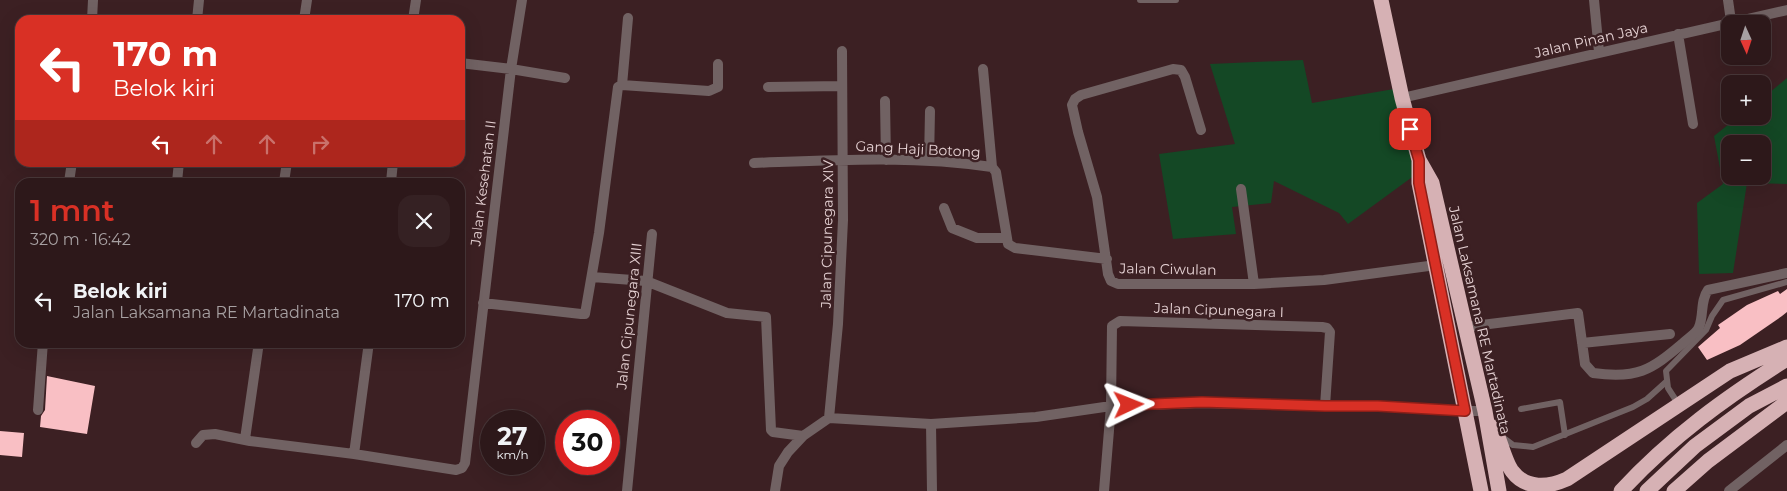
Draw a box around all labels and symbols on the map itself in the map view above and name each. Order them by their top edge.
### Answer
north arrow [1721,15,1771,65]
street label: Jalan Pinan Jaya [1532,18,1649,62]
pin [1389,108,1431,150]
street label: Jalan Kesehatan II [466,119,500,248]
street label: Gang Haji Botong [855,137,981,161]
street label: Jalan Cipunegara XIV [817,159,837,309]
street label: Jalan Laksamana RE Martadinata [1445,203,1515,436]
street label: Jalan Cipunegara XIII [612,242,646,391]
street label: Jalan Ciwulan [1118,259,1217,279]
street label: Jalan Cipunegara I [1153,299,1284,321]
position arrow [1102,378,1154,430]
speed limit sign: 30 [555,410,620,475]

